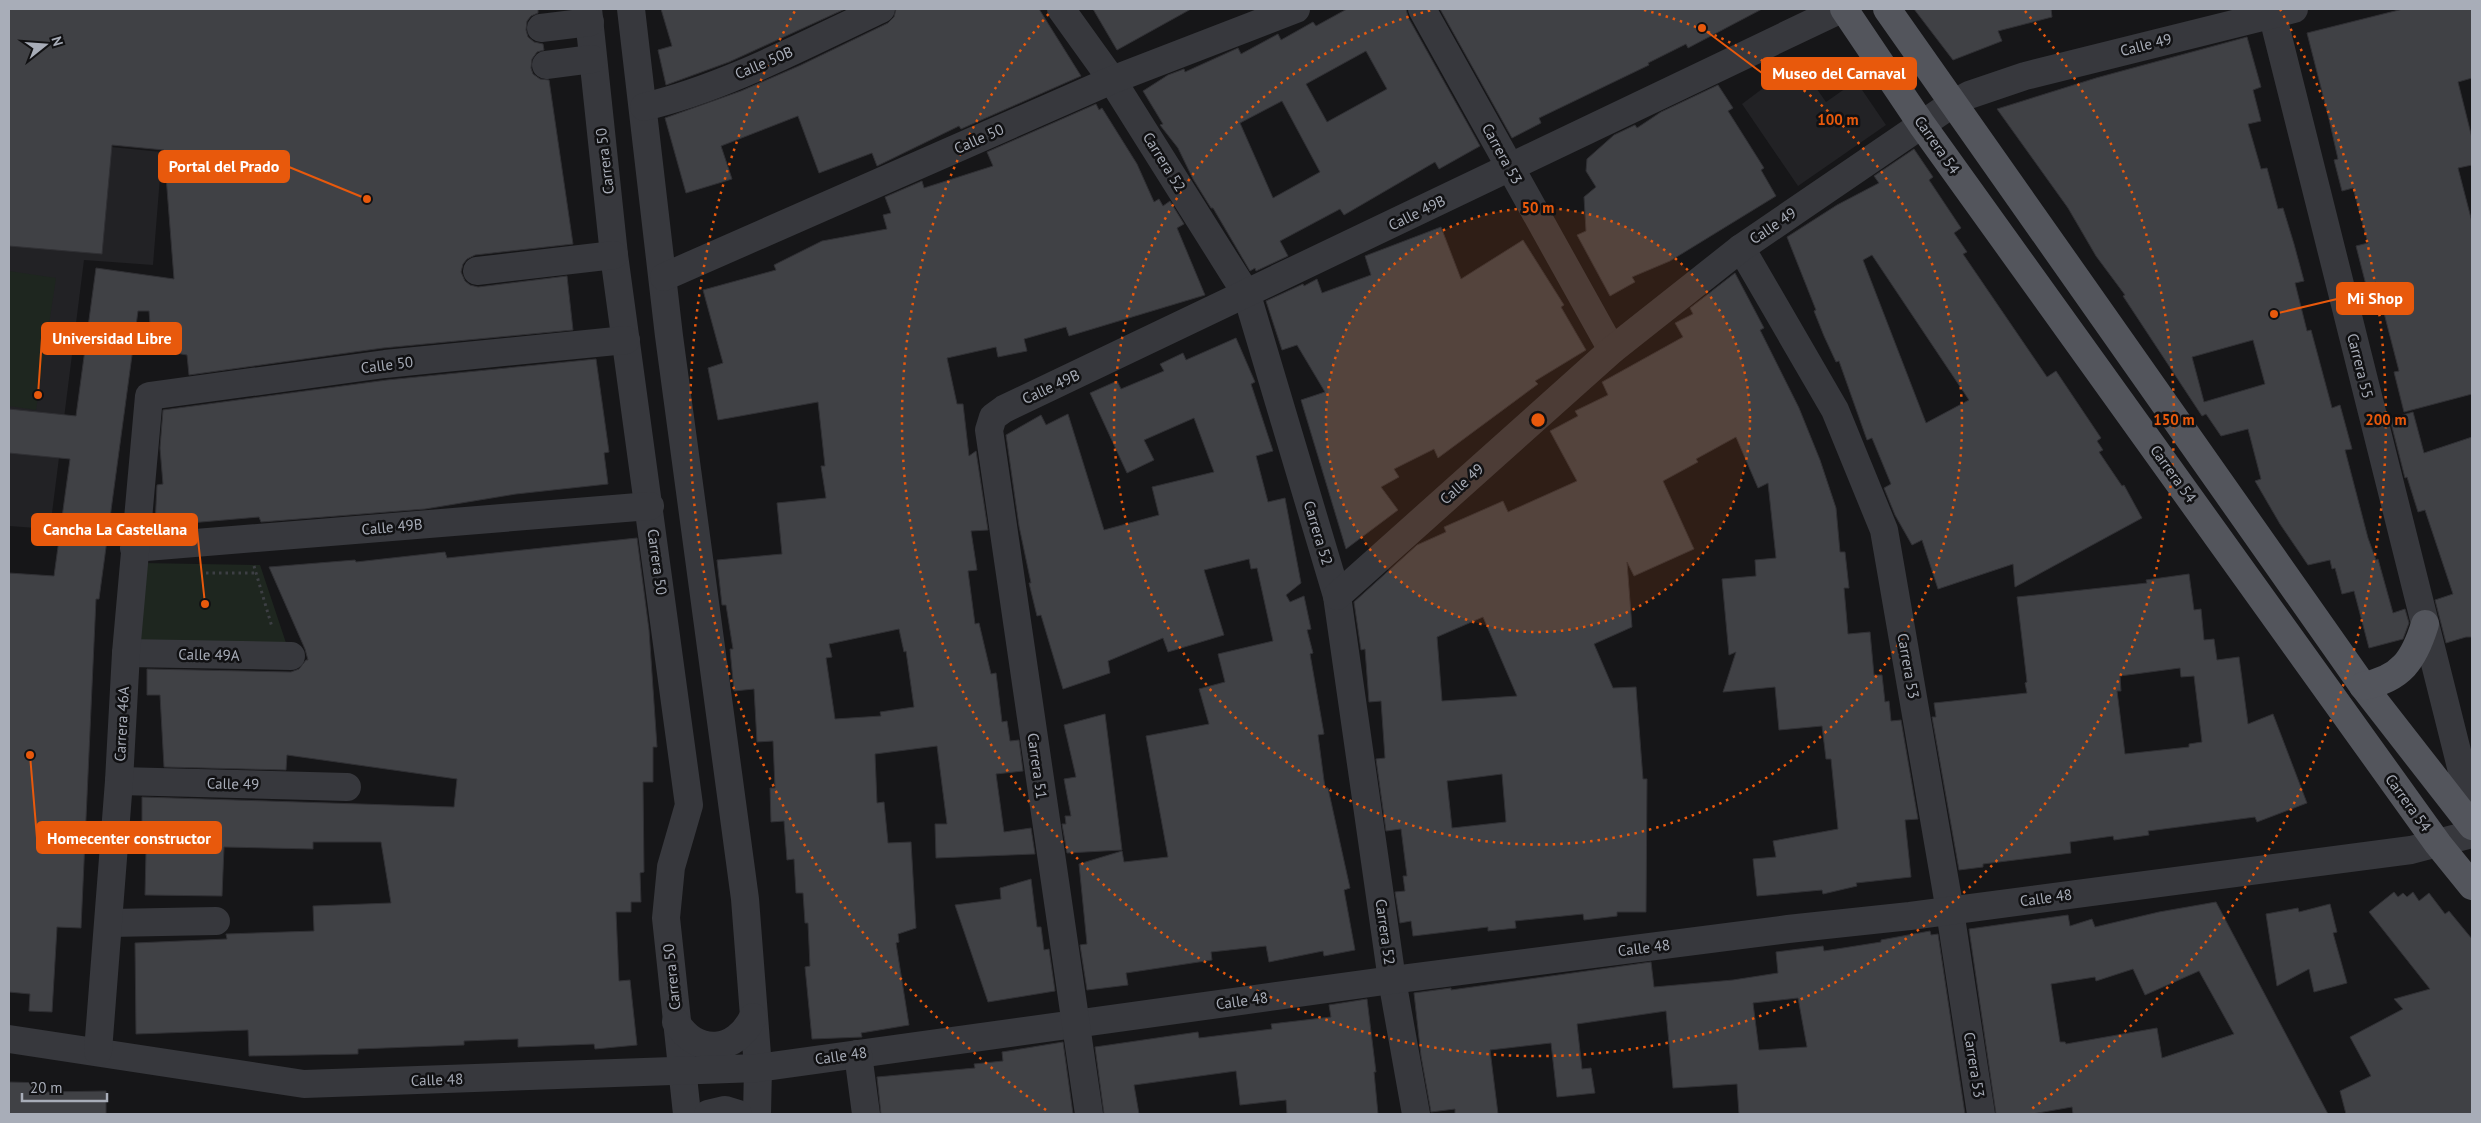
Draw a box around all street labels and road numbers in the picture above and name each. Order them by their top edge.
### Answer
street label: Calle 49 [2118,29,2174,60]
street label: Calle 50B [732,42,796,83]
street label: Carrera 54 [1911,112,1964,177]
street label: Calle 50 [951,119,1007,158]
street label: Carrera 53 [1478,120,1527,187]
street label: Carrera 50 [591,127,618,195]
street label: Carrera 52 [1139,129,1190,195]
street label: Calle 49B [1385,191,1448,235]
street label: Calle 49 [1746,203,1800,248]
street label: Carrera 55 [2343,331,2378,400]
street label: Calle 50 [360,352,414,377]
street label: Calle 49B [1019,365,1083,408]
street label: Carrera 54 [2146,441,2201,506]
street label: Calle 49 [1436,459,1488,508]
street label: Carrera 52 [1300,498,1337,567]
street label: Calle 49B [361,514,423,539]
street label: Carrera 50 [643,528,672,596]
street label: Carrera 53 [1893,632,1924,700]
street label: Calle 49A [178,644,240,665]
street label: Carrera 46A [110,686,133,762]
street label: Carrera 51 [1023,732,1052,800]
street label: Carrera 54 [2381,770,2436,835]
street label: Calle 49 [207,774,259,793]
street label: Calle 48 [2019,884,2073,911]
street label: Carrera 52 [1371,898,1400,966]
street label: Calle 48 [1617,935,1671,960]
street label: Carrera 50 [659,943,684,1011]
street label: Calle 48 [1215,987,1269,1014]
street label: Carrera 53 [1960,1031,1989,1099]
street label: Calle 48 [814,1042,868,1069]
street label: Calle 48 [410,1069,464,1090]

